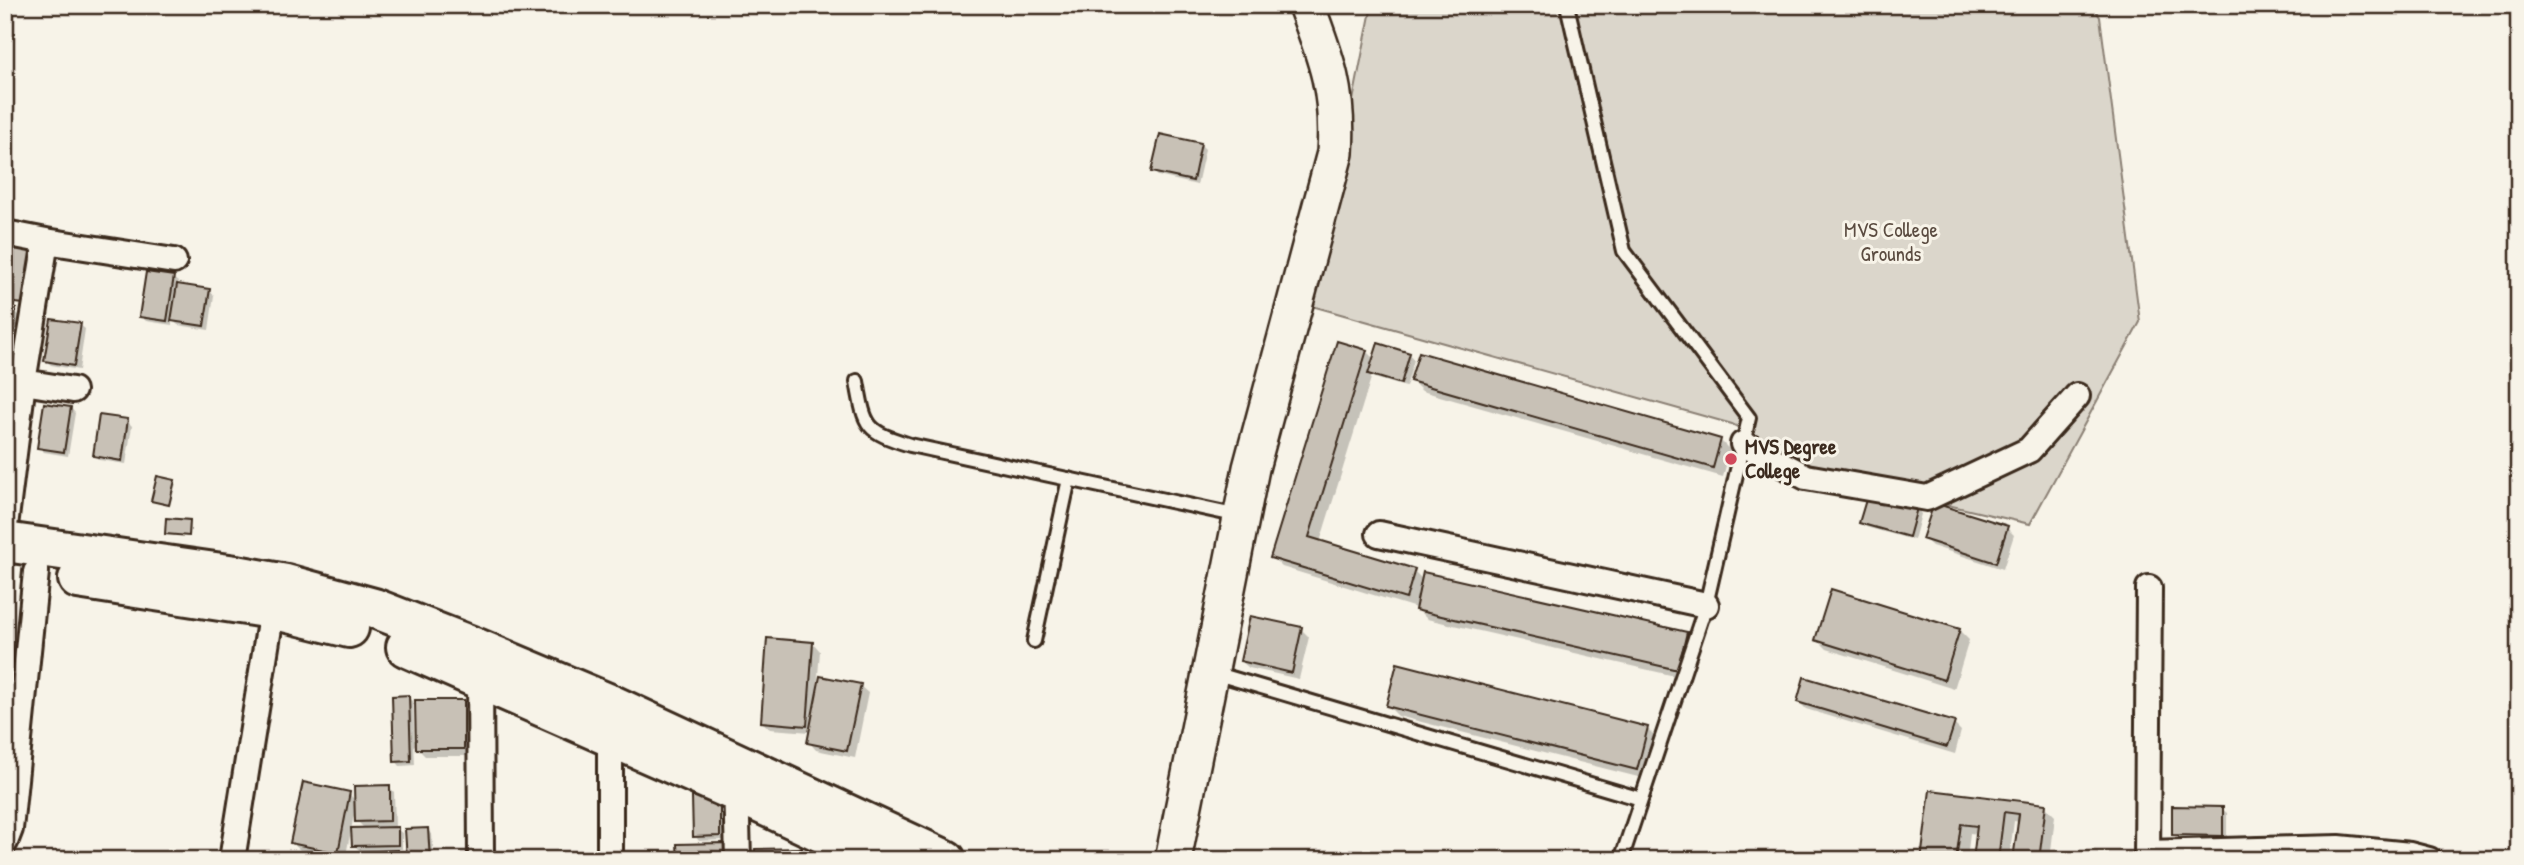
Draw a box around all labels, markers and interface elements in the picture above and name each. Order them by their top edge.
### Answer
park label: MVS College Grounds [1844,215,1938,268]
place label: MVS Degree College [1745,432,1837,486]
marker: MVS Degree College [1723,451,1739,467]

